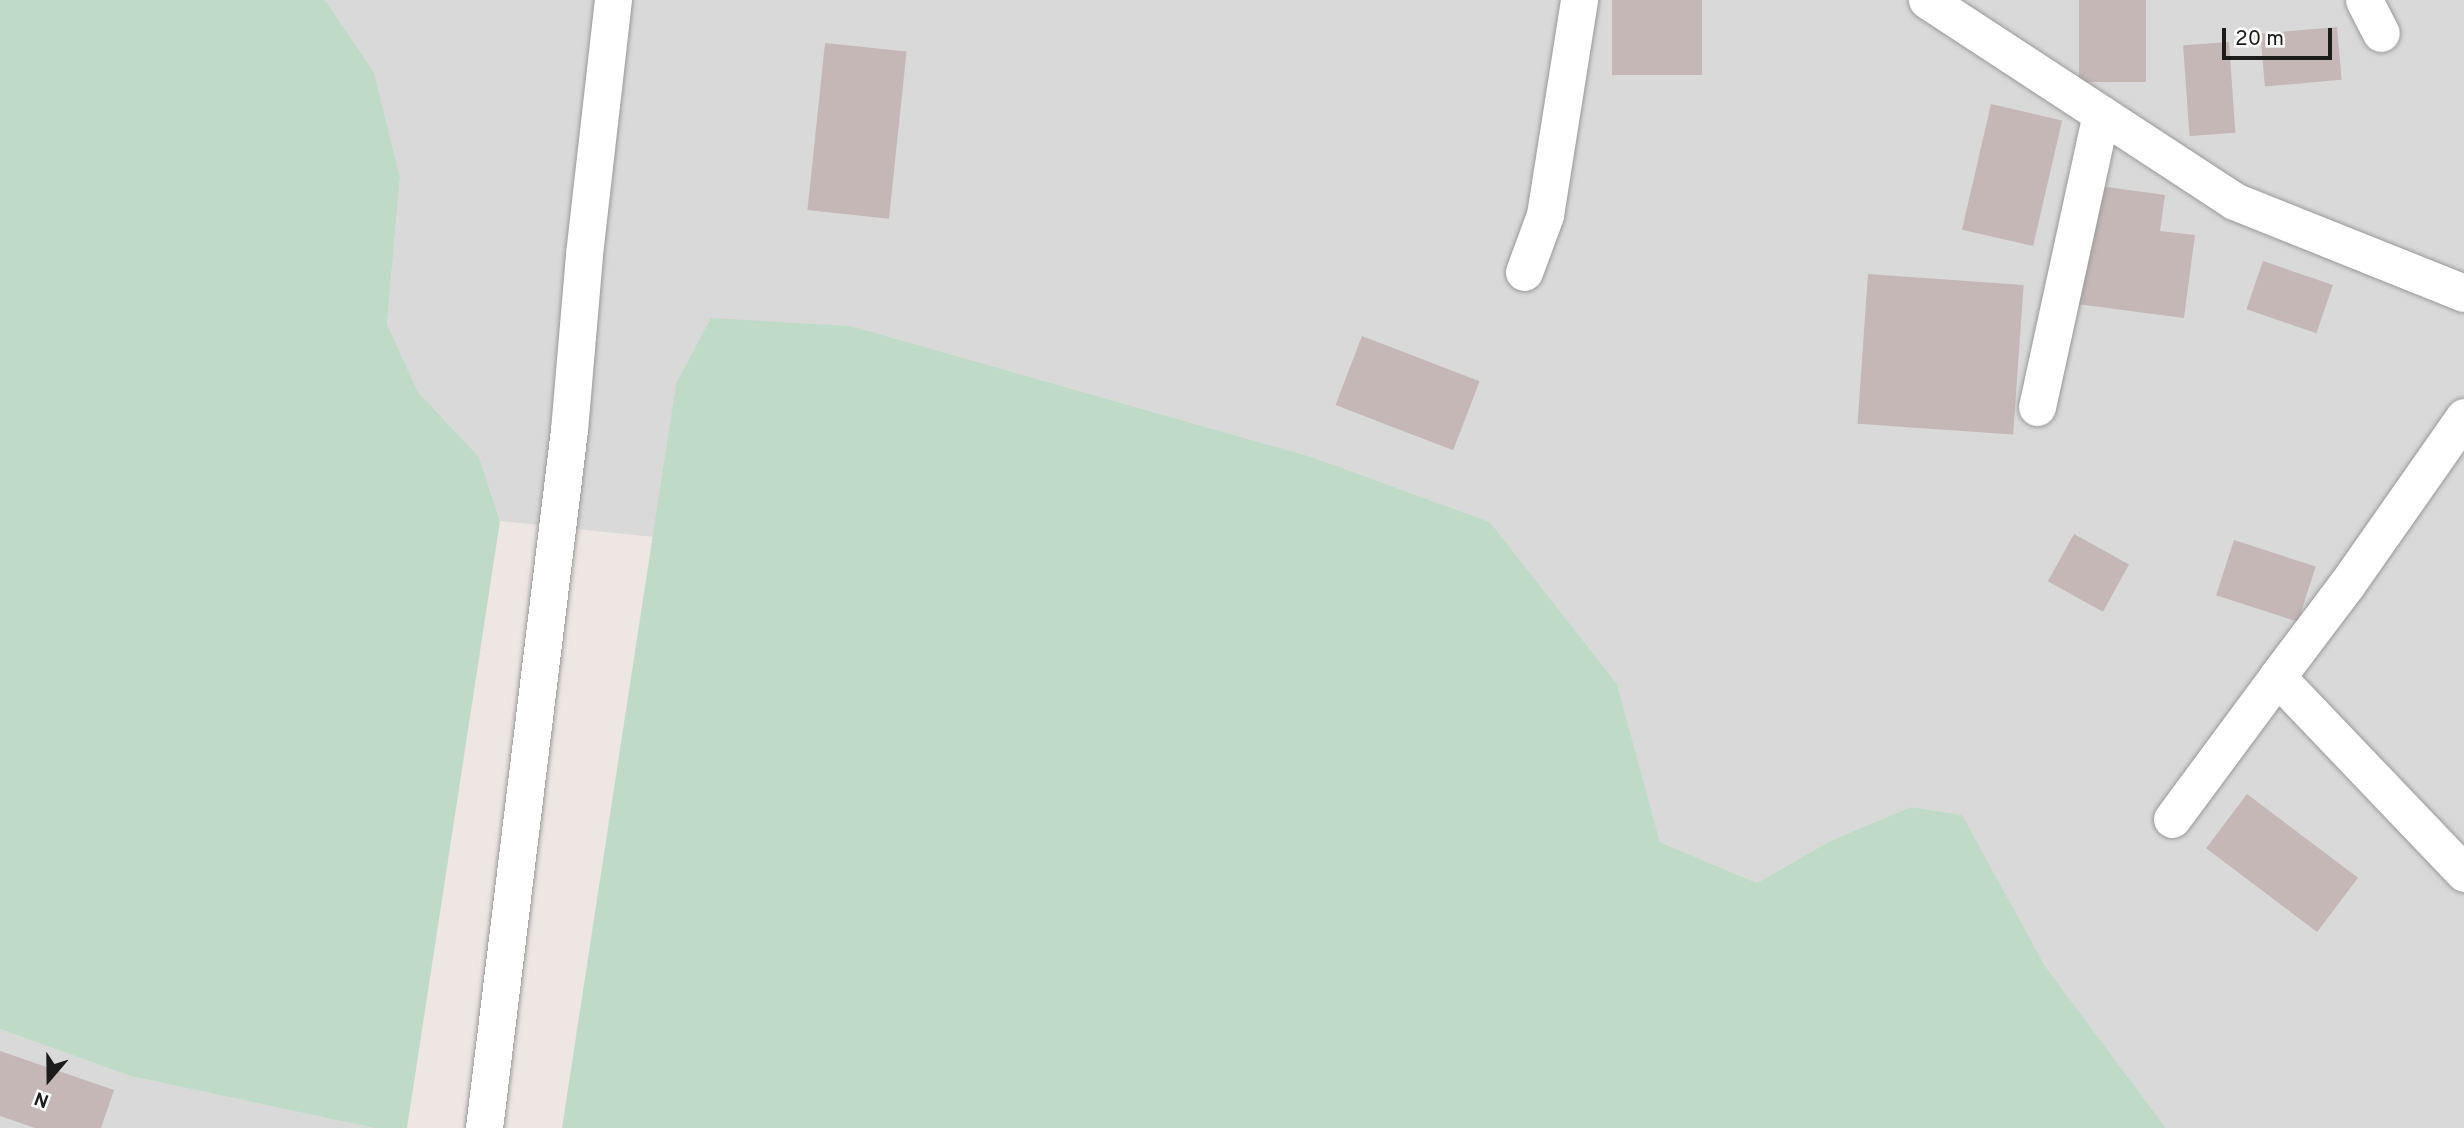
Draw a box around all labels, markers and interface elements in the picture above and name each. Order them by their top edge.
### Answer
scale bar [2226,14,2336,58]
text: 20 m [2235,26,2284,53]
north arrow [14,1044,84,1114]
text: N [31,1085,52,1112]

